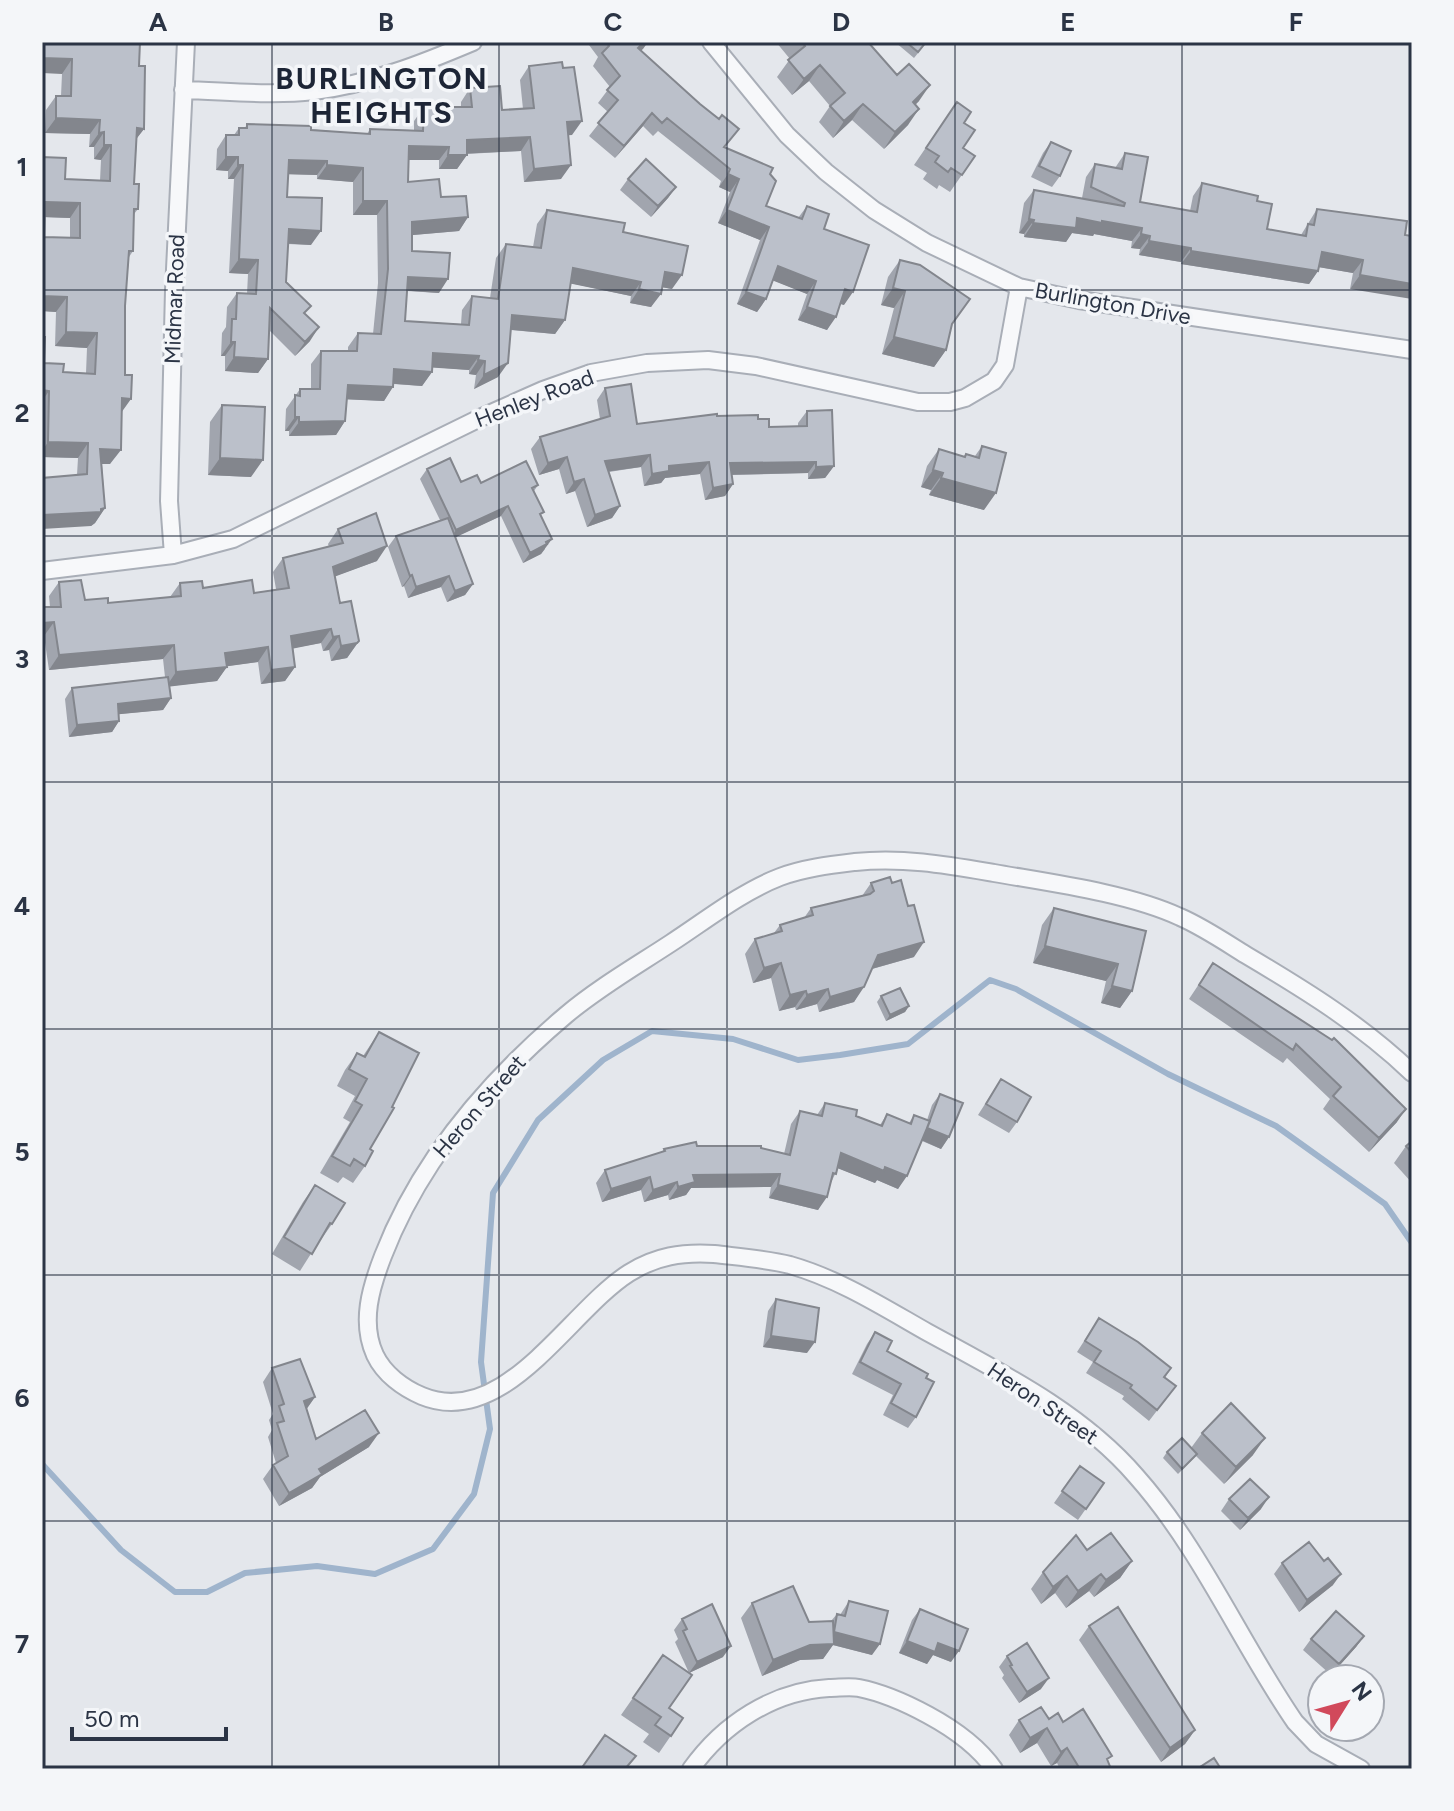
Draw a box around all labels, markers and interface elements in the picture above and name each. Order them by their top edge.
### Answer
text: A [149,6,168,38]
text: B [378,6,394,38]
text: C [604,6,623,38]
text: D [832,6,850,38]
text: E [1060,6,1076,38]
text: F [1289,6,1303,38]
district label: BURLINGTON HEIGHTS [275,60,489,131]
text: 1 [17,151,27,183]
street label: Midmar Road [159,234,190,364]
street label: Burlington Drive [1033,276,1193,330]
street label: Henley Road [471,363,597,433]
text: 2 [14,397,30,429]
text: 3 [15,643,29,675]
text: 4 [14,890,30,922]
street label: Heron Street [427,1049,532,1164]
text: 5 [14,1136,30,1168]
street label: Heron Street [982,1356,1103,1450]
text: 6 [14,1382,30,1414]
text: 7 [15,1628,29,1660]
north arrow [1306,1663,1386,1743]
text: N [1346,1676,1377,1706]
scale bar [72,1691,226,1741]
text: 50 m [84,1704,140,1733]

